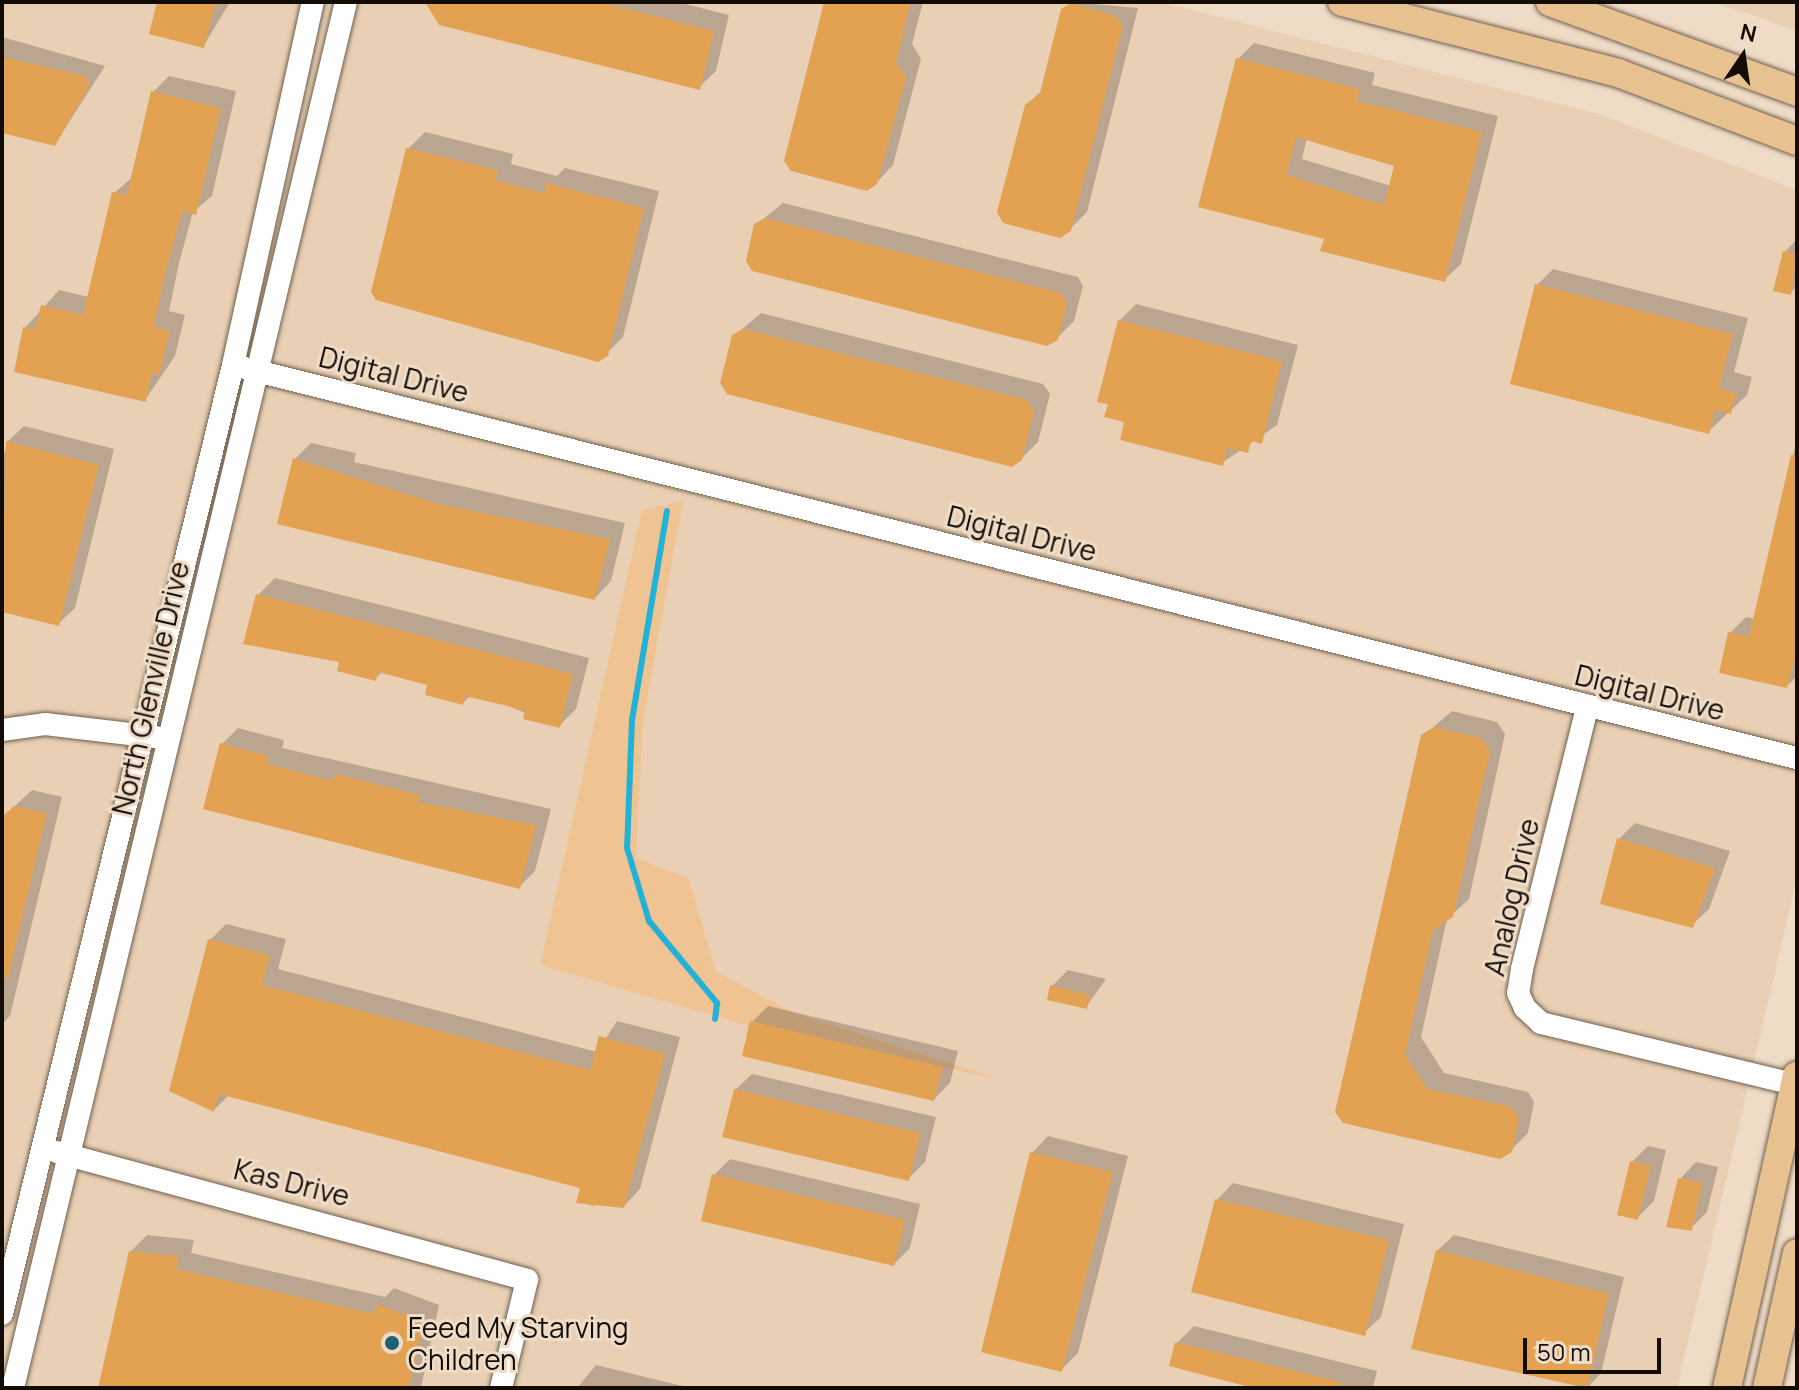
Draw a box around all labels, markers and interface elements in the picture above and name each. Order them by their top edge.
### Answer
north arrow [1703,16,1783,96]
text: N [1737,16,1759,49]
street label: Digital Drive [316,339,472,409]
street label: Digital Drive [944,498,1100,568]
street label: North Glenville Drive [104,558,196,818]
street label: Digital Drive [1572,657,1728,727]
street label: Analog Drive [1477,815,1545,979]
street label: Kas Drive [231,1151,353,1213]
place label: Feed My Starving Children [408,1310,629,1376]
scale bar [1527,1322,1665,1372]
marker: Feed My Starving Children [383,1334,401,1352]
text: 50 m [1537,1335,1591,1368]

